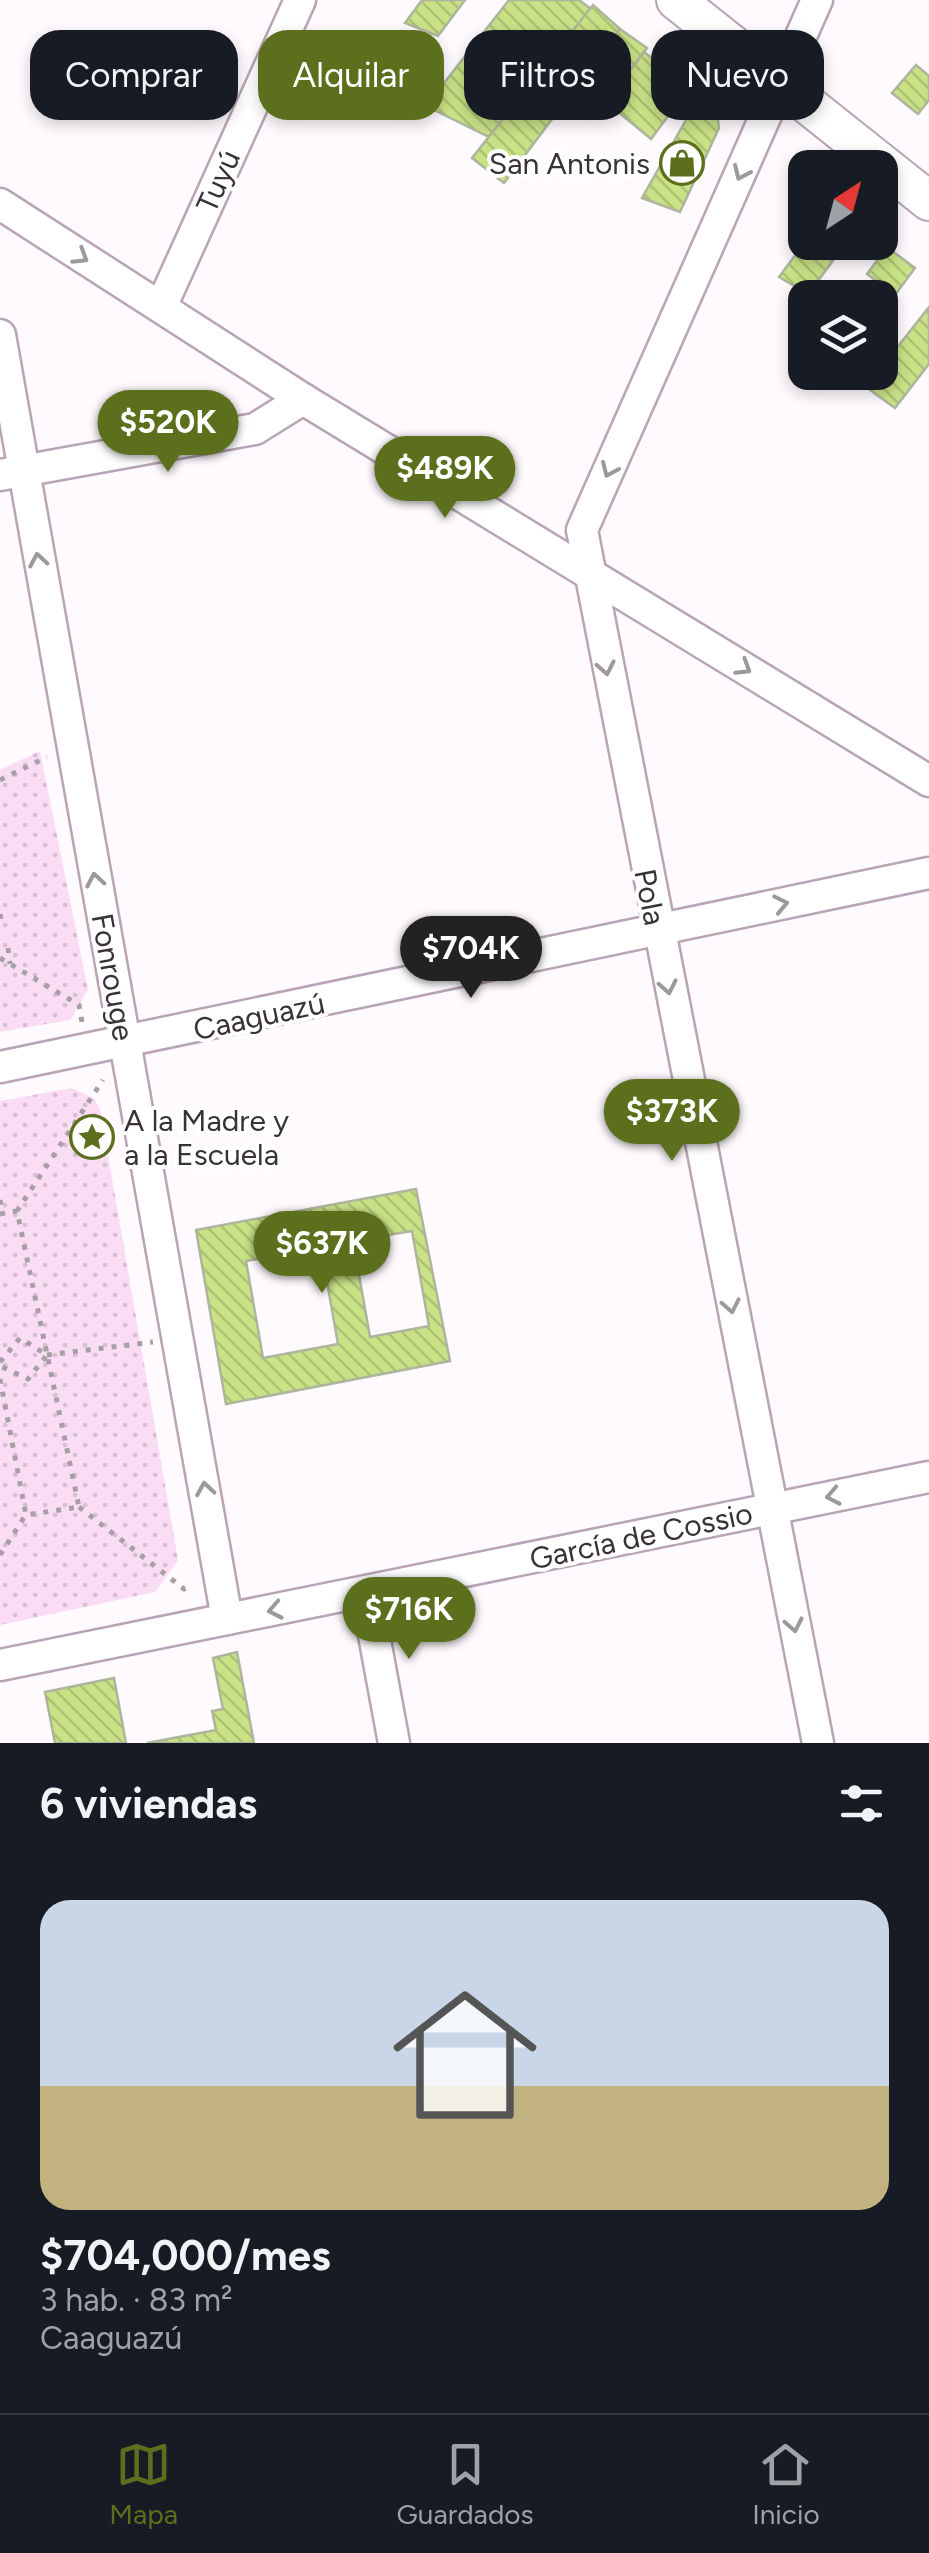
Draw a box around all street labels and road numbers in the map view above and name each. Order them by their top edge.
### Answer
street label: Tuyú [188,144,248,218]
street label: Pola [626,866,674,928]
street label: Fonrouge [84,910,142,1044]
street label: Caaguazú [190,984,328,1048]
street label: García de Cossio [526,1494,756,1578]

